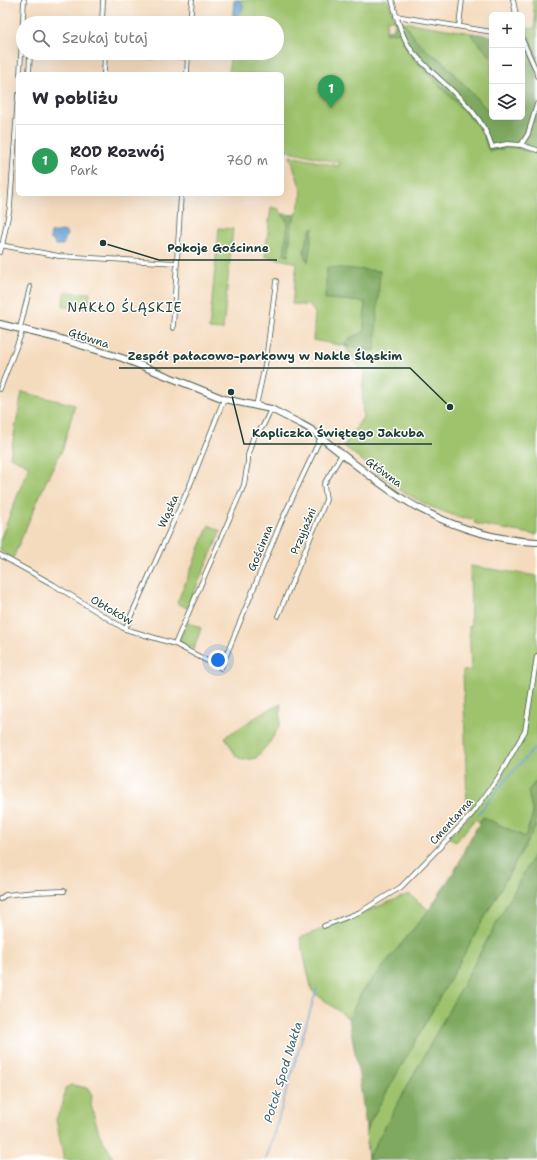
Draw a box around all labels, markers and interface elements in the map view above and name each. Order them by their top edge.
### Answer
map controls [489,12,525,120]
button: + [489,12,525,48]
search box [16,16,284,60]
icon: search [30,27,52,49]
text: Szukaj tutaj [62,28,148,48]
button: − [489,48,525,84]
pin: 1 [318,75,344,108]
button: layers [489,84,525,120]
text: W pobliżu [32,87,118,109]
text: ROD Rozwój [70,142,164,162]
text: 1 [42,152,48,169]
text: 760 m [226,152,268,169]
text: Park [70,162,98,179]
callout: Pokoje Gościnne [159,236,277,260]
text: Pokoje Gościnne [167,240,269,256]
district label: NAKŁO ŚLĄSKIE [67,298,183,316]
street label: Główna [67,325,111,352]
callout: Zespół pałacowo-parkowy w Nakle Śląskim [119,344,410,368]
text: Zespół pałacowo-parkowy w Nakle Śląskim [128,348,402,364]
callout: Kapliczka Świętego Jakuba [244,420,432,444]
text: Kapliczka Świętego Jakuba [252,425,425,441]
street label: Główna [362,454,405,491]
street label: Wąska [154,492,182,530]
street label: Przyjaźni [287,505,320,557]
street label: Gościnna [244,523,277,574]
street label: Obłoków [88,592,136,629]
your location [208,650,228,670]
street label: Cmentarna [426,795,477,848]
water label: Potok Spod Nakła [260,1020,306,1124]

